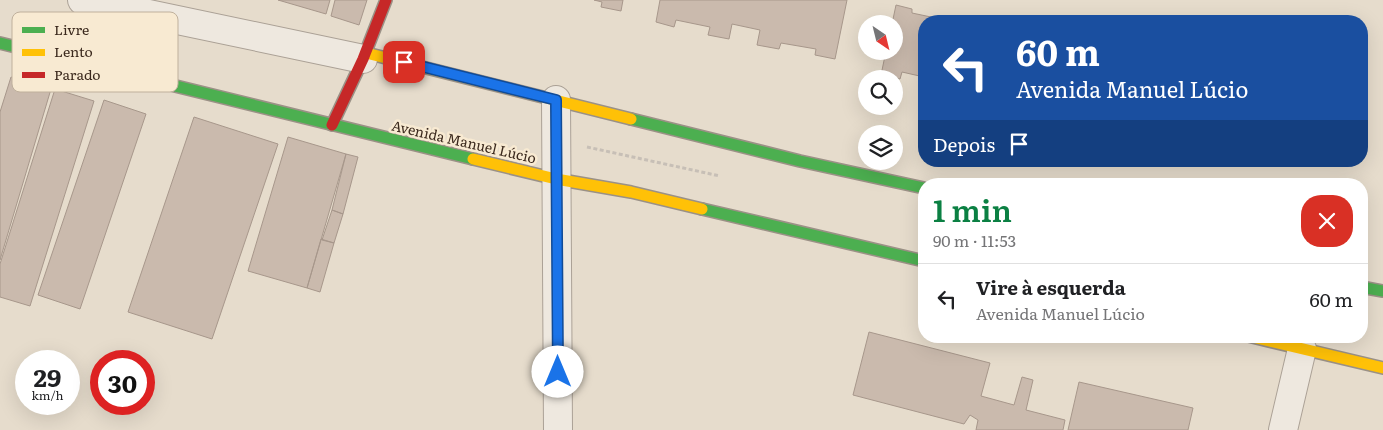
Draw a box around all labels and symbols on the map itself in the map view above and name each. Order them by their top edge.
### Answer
legend [12,12,178,92]
north arrow [858,15,902,60]
text: Livre [54,19,89,39]
text: Lento [54,41,93,61]
pin [383,41,425,83]
text: Parado [54,64,101,84]
street label: Avenida Manuel Lúcio [390,115,538,167]
position arrow [531,345,583,397]
speed limit sign: 30 [90,350,155,415]

